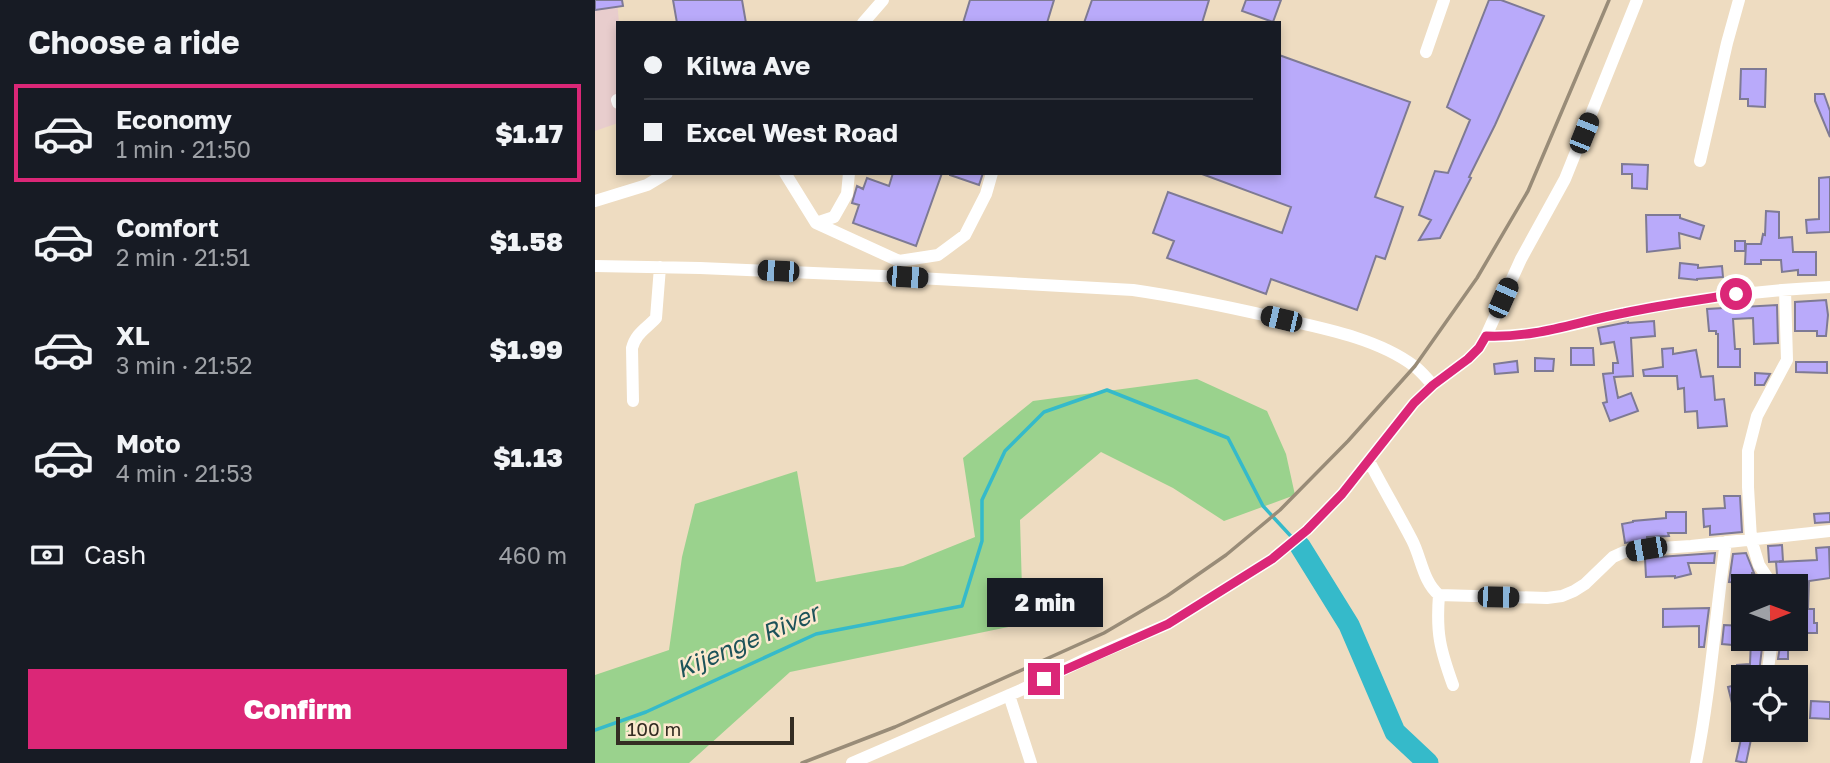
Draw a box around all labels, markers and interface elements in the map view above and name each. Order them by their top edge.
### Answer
text: Choose a ride [28,23,240,61]
text: Kilwa Ave [686,50,810,81]
icon: car [32,102,95,165]
text: Economy [116,104,232,135]
car [1567,110,1602,156]
text: Excel West Road [686,117,898,148]
text: $1.17 [495,118,563,149]
text: 1 min · 21:50 [116,135,251,163]
icon: car [32,210,95,273]
text: Comfort [116,212,219,243]
text: $1.58 [490,226,563,257]
text: 2 min · 21:51 [116,243,250,271]
car [757,259,800,283]
car [886,265,929,289]
car [1485,275,1522,321]
route start [1720,278,1752,310]
car [1259,304,1304,334]
icon: car [32,318,95,381]
text: XL [116,320,150,351]
text: $1.99 [489,334,563,365]
text: 3 min · 21:52 [116,351,252,379]
icon: car [32,426,95,489]
text: Moto [116,428,181,459]
text: $1.13 [493,442,563,473]
text: 4 min · 21:53 [116,459,253,487]
car [1624,535,1669,563]
icon: cash [28,536,66,574]
text: Cash [84,539,146,570]
text: 460 m [499,541,567,569]
north arrow [1731,574,1808,651]
map controls [1731,574,1808,742]
callout: 2 min [986,578,1102,626]
car [1477,586,1520,608]
text: 2 min [1015,588,1075,616]
water label: Kijenge River [671,596,826,684]
route end [1028,663,1060,695]
button: locate [1731,665,1808,742]
button: Confirm [28,669,567,749]
scale bar [616,714,795,746]
text: 100 m [627,717,681,740]

